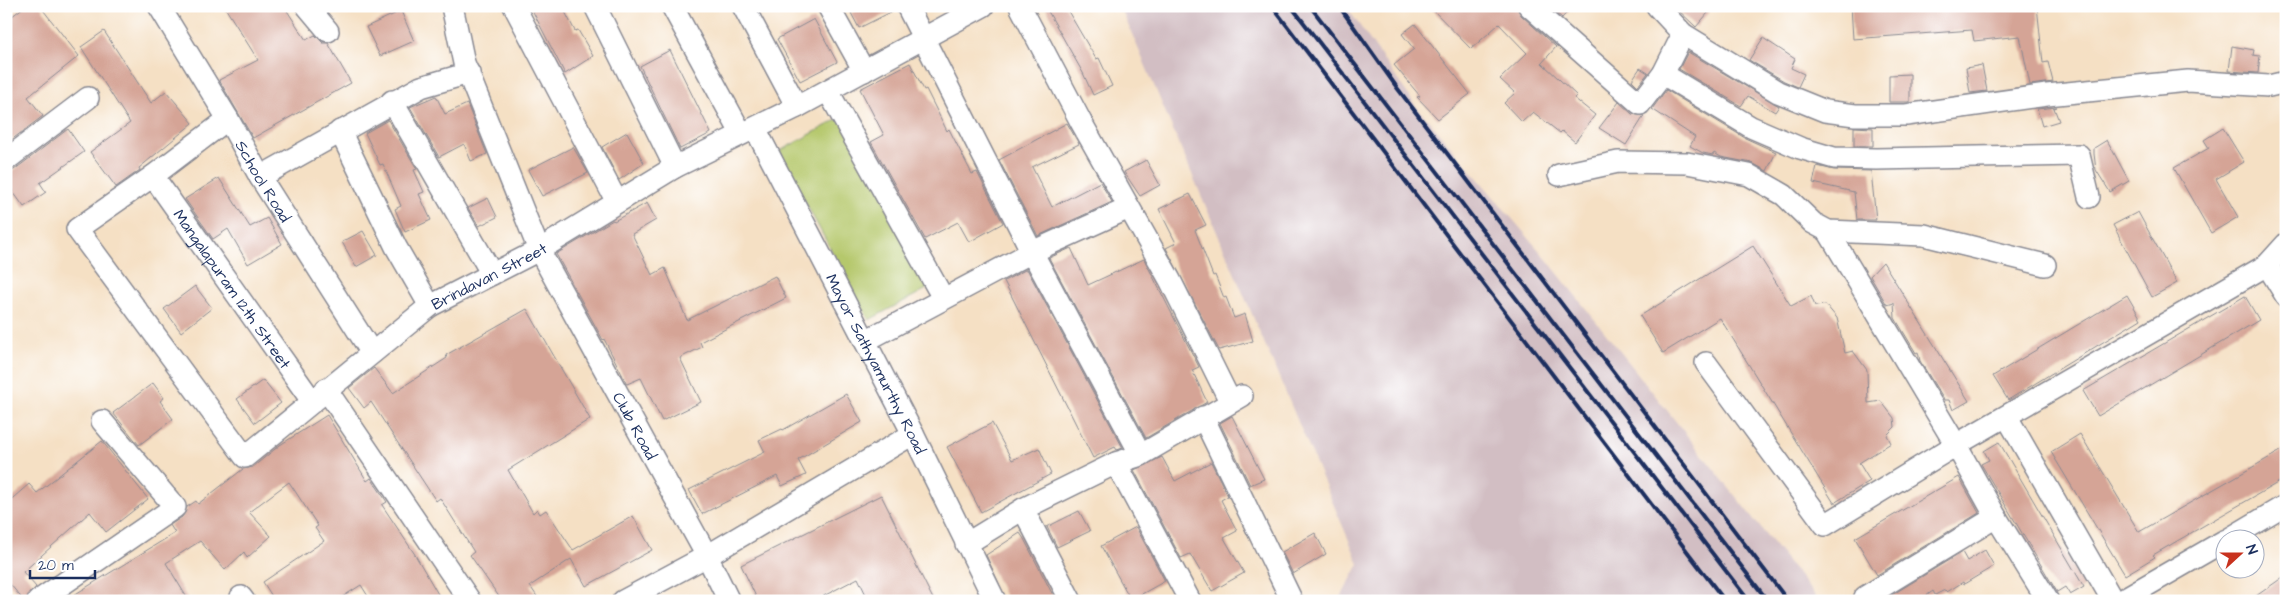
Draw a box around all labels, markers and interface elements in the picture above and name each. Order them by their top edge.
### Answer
street label: School Road [230,137,296,227]
street label: Mangalapuram 12th Street [168,205,296,374]
street label: Brindavan Street [428,237,552,316]
street label: Mayor Sathyamurthy Road [820,270,931,458]
street label: Club Road [607,388,662,464]
north arrow [2214,530,2264,580]
text: N [2240,542,2262,558]
scale bar [30,547,95,579]
text: 20 m [38,555,74,576]

